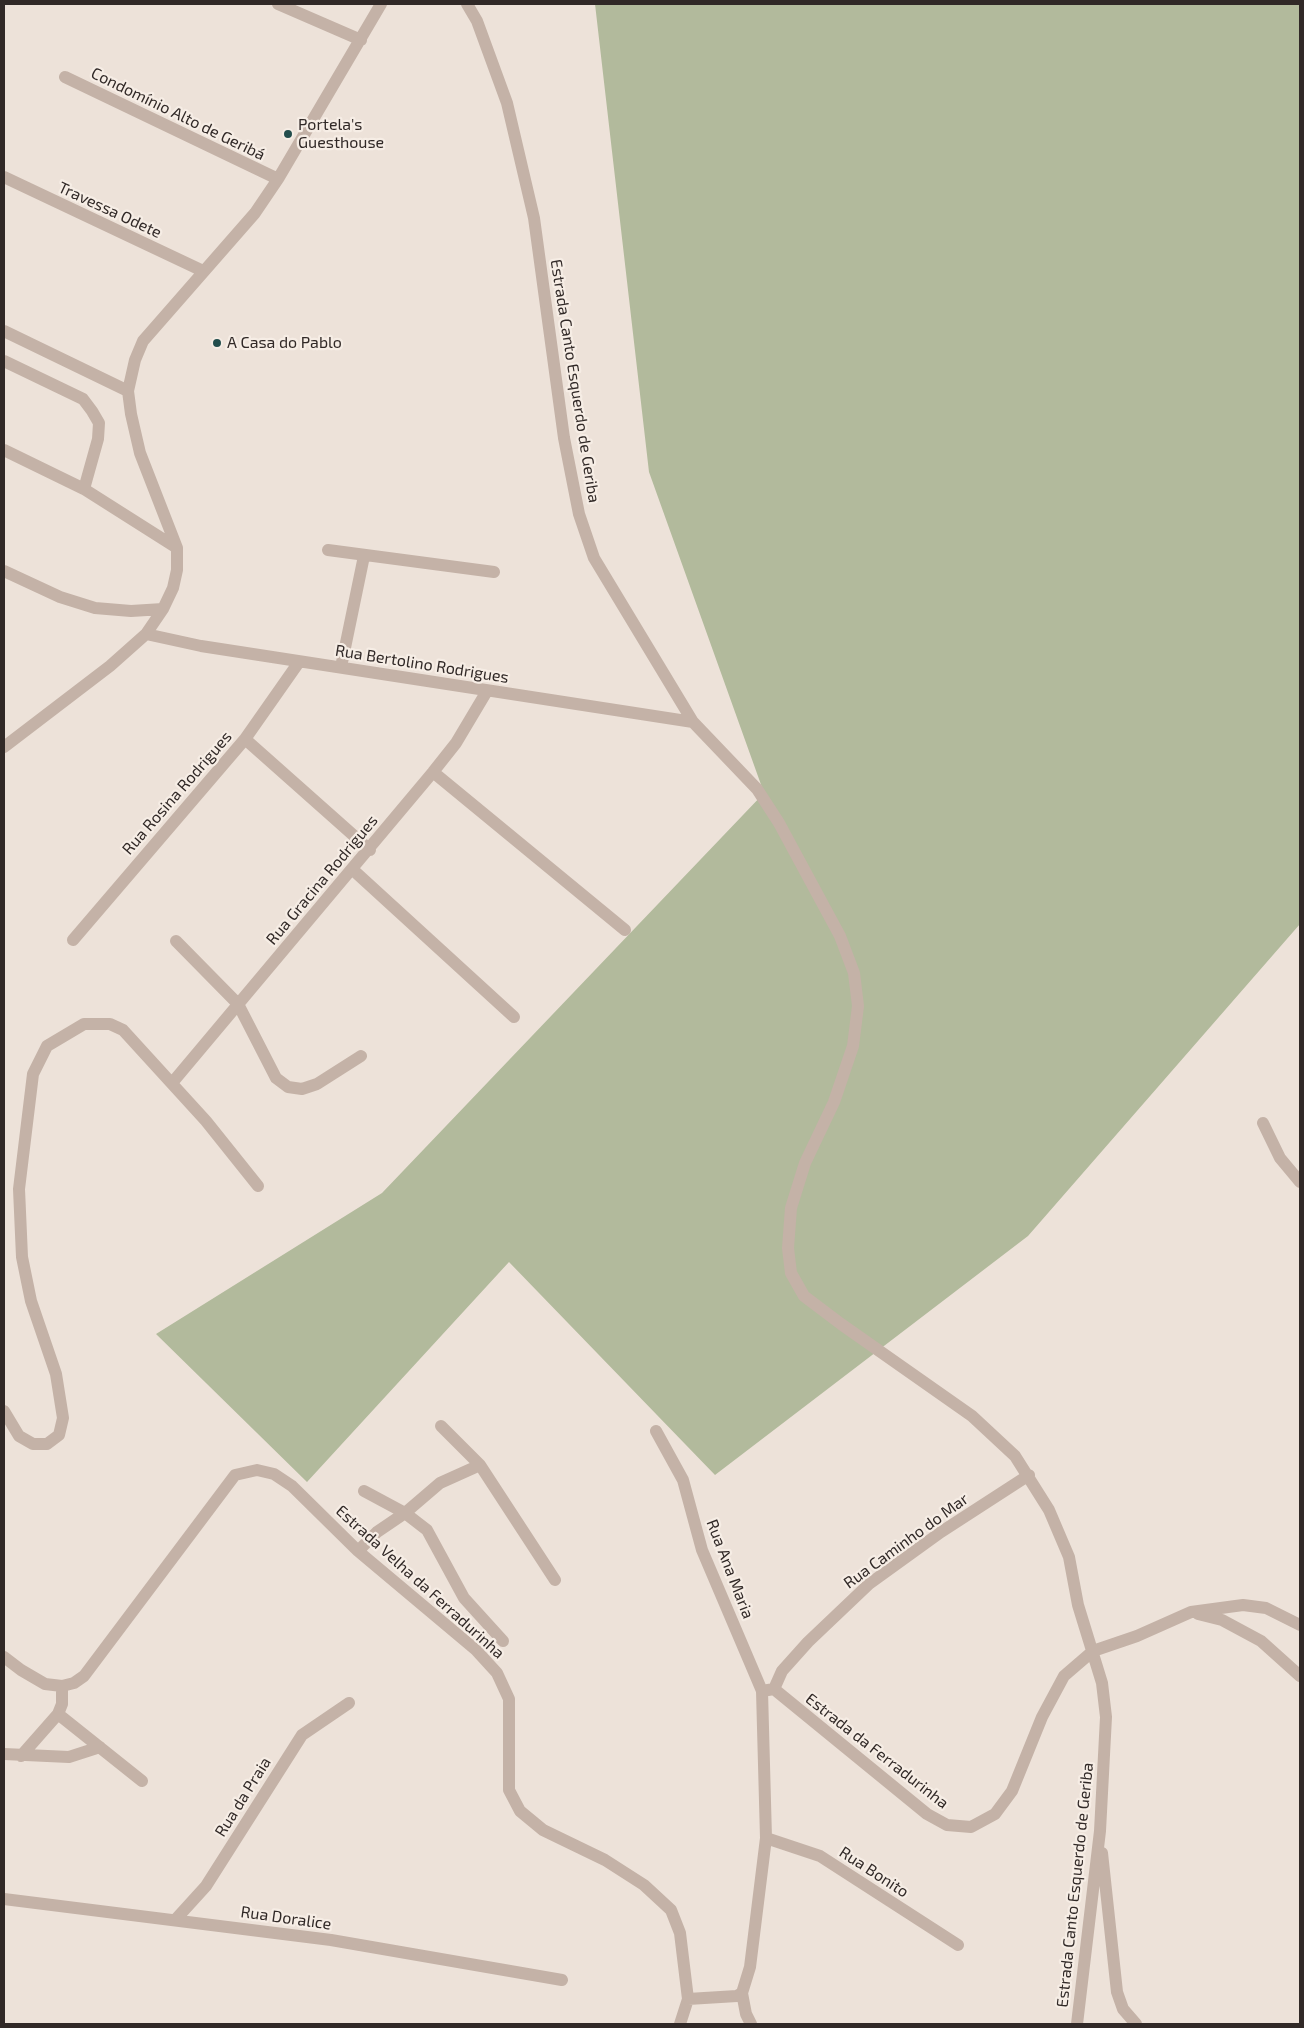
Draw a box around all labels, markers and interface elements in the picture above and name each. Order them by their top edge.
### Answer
street label: Condomínio Alto de Geribá [88,63,268,165]
place label: Portela's Guesthouse [298,115,384,153]
marker: Portela's Guesthouse [282,128,294,140]
street label: Travessa Odete [55,178,165,242]
street label: Estrada Canto Esquerdo de Geriba [546,258,604,504]
place label: A Casa do Pablo [227,333,342,353]
marker: A Casa do Pablo [211,337,223,349]
street label: Rua Bertolino Rodrigues [334,641,510,687]
street label: Rua Rosina Rodrigues [118,727,236,859]
street label: Rua Gracina Rodrigues [262,811,382,949]
street label: Rua Caminho do Mar [840,1489,972,1593]
street label: Estrada Velha da Ferradurinha [332,1501,508,1663]
street label: Rua Ana Maria [702,1517,758,1621]
street label: Estrada da Ferradurinha [802,1689,952,1813]
street label: Rua da Praia [211,1754,275,1840]
street label: Estrada Canto Esquerdo de Geriba [1053,1762,1097,2008]
street label: Rua Bonito [836,1842,912,1902]
street label: Rua Doralice [239,1902,333,1934]

